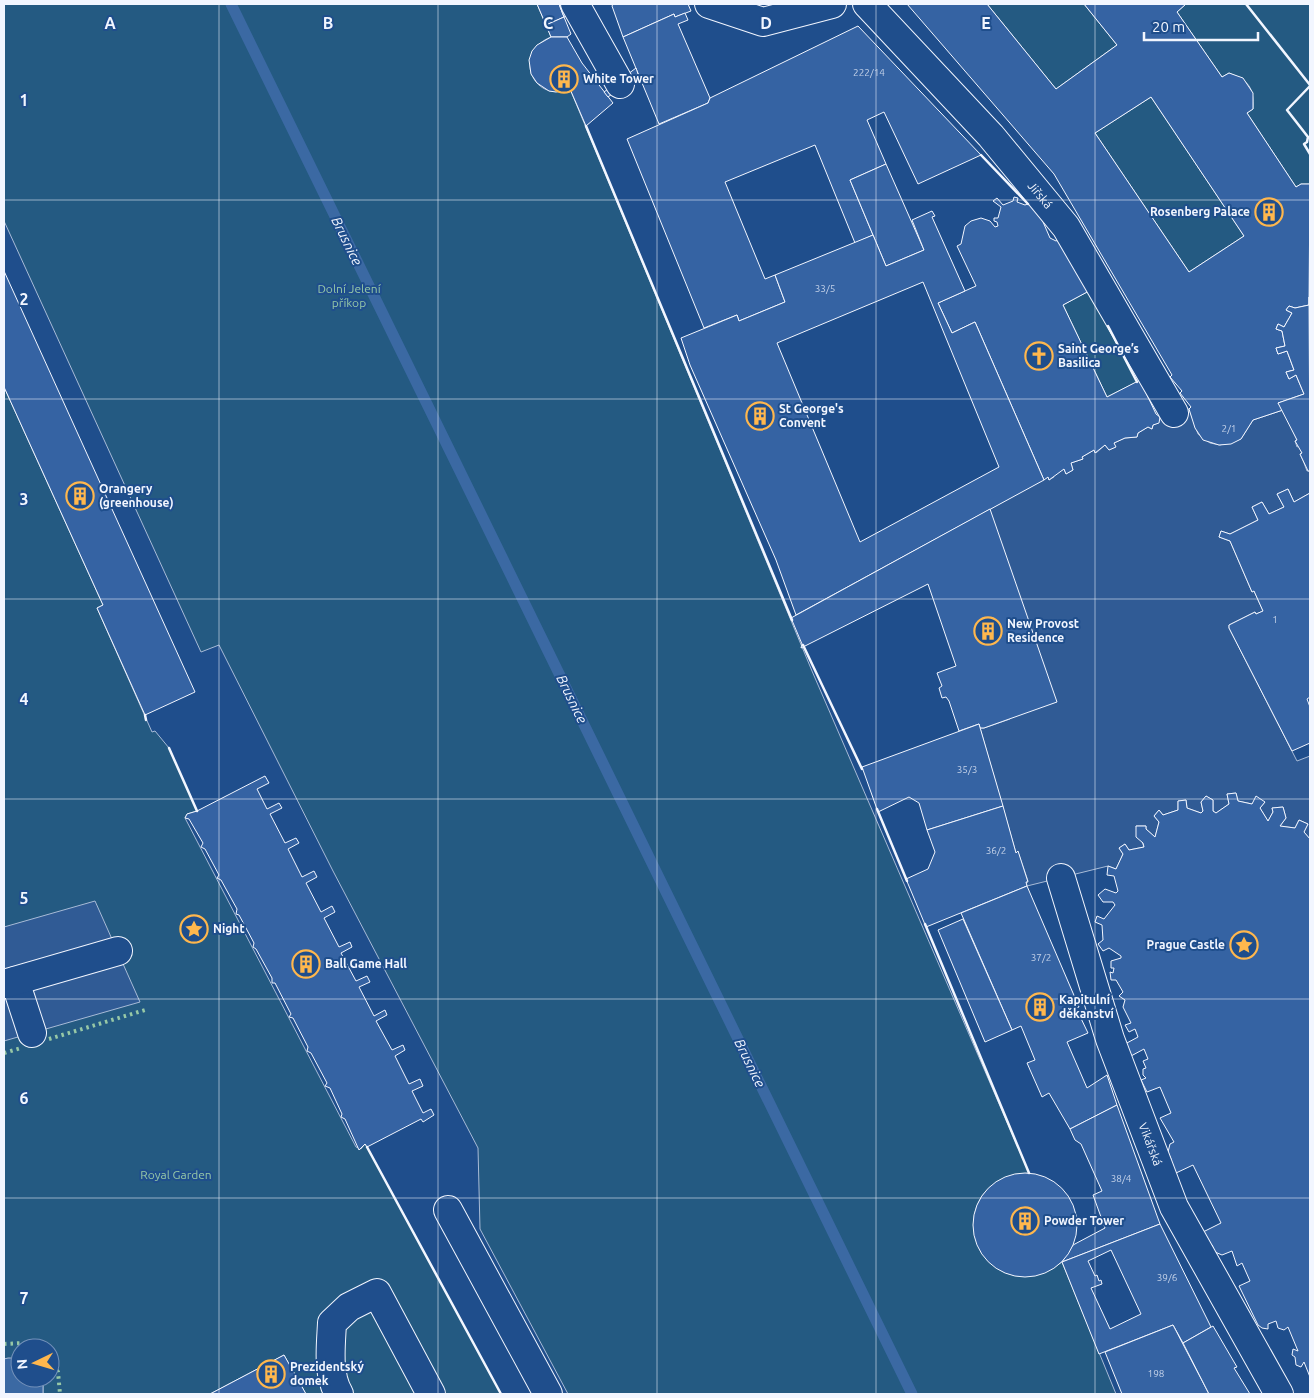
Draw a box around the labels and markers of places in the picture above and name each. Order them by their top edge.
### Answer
building icon: White Tower [549,64,579,94]
place label: White Tower [583,72,654,85]
building icon: Rosenberg Palace [1254,197,1284,227]
place label: Rosenberg Palace [1150,205,1250,218]
church icon: Saint George’s Basilica [1024,341,1054,371]
place label: Saint George’s Basilica [1058,342,1139,369]
building icon: St George's Convent [745,401,775,431]
place label: St George's Convent [779,402,844,429]
building icon: Orangery (greenhouse) [65,481,95,511]
place label: Orangery (greenhouse) [99,482,174,510]
building icon: New Provost Residence [973,616,1003,646]
place label: New Provost Residence [1007,617,1079,644]
place icon: Night [179,914,209,944]
place label: Night [213,922,245,935]
place icon: Prague Castle [1229,930,1259,960]
place label: Prague Castle [1147,938,1225,951]
building icon: Ball Game Hall [291,949,321,979]
place label: Ball Game Hall [325,957,407,970]
building icon: Kapitulní děkanství [1025,992,1055,1022]
place label: Kapitulní děkanství [1059,993,1115,1020]
building icon: Powder Tower [1010,1206,1040,1236]
place label: Powder Tower [1044,1214,1124,1227]
building icon: Prezidentský domek [256,1359,286,1389]
place label: Prezidentský domek [290,1360,364,1387]

